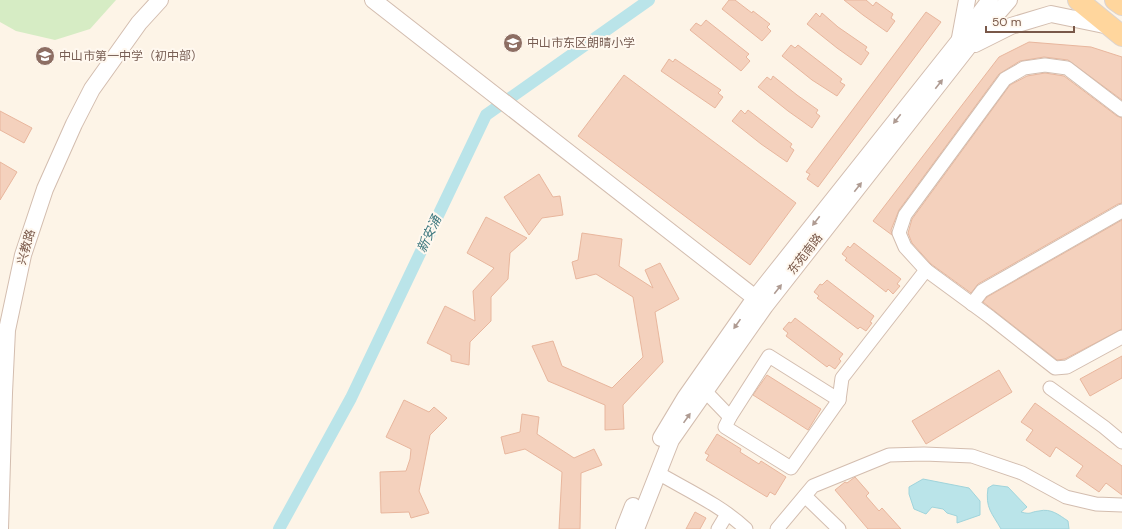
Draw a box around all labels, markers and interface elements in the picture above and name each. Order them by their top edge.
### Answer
scale bar [986,8,1074,34]
text: 50 m [992,14,1021,30]
school or university icon: 中山市东区朗晴小学 [502,32,524,54]
place label: 中山市东区朗晴小学 [527,35,635,51]
school or university icon: 中山市第一中学（初中部） [34,45,56,67]
place label: 中山市第一中学（初中部） [59,48,203,64]
one-way arrow [935,79,943,90]
one-way arrow [893,114,901,125]
one-way arrow [854,181,863,192]
water label: 新安涌 [413,211,446,255]
one-way arrow [812,216,821,227]
street label: 兴教路 [13,227,39,267]
street label: 东苑南路 [784,230,826,278]
one-way arrow [774,283,782,294]
one-way arrow [733,319,741,329]
one-way arrow [683,412,691,423]

